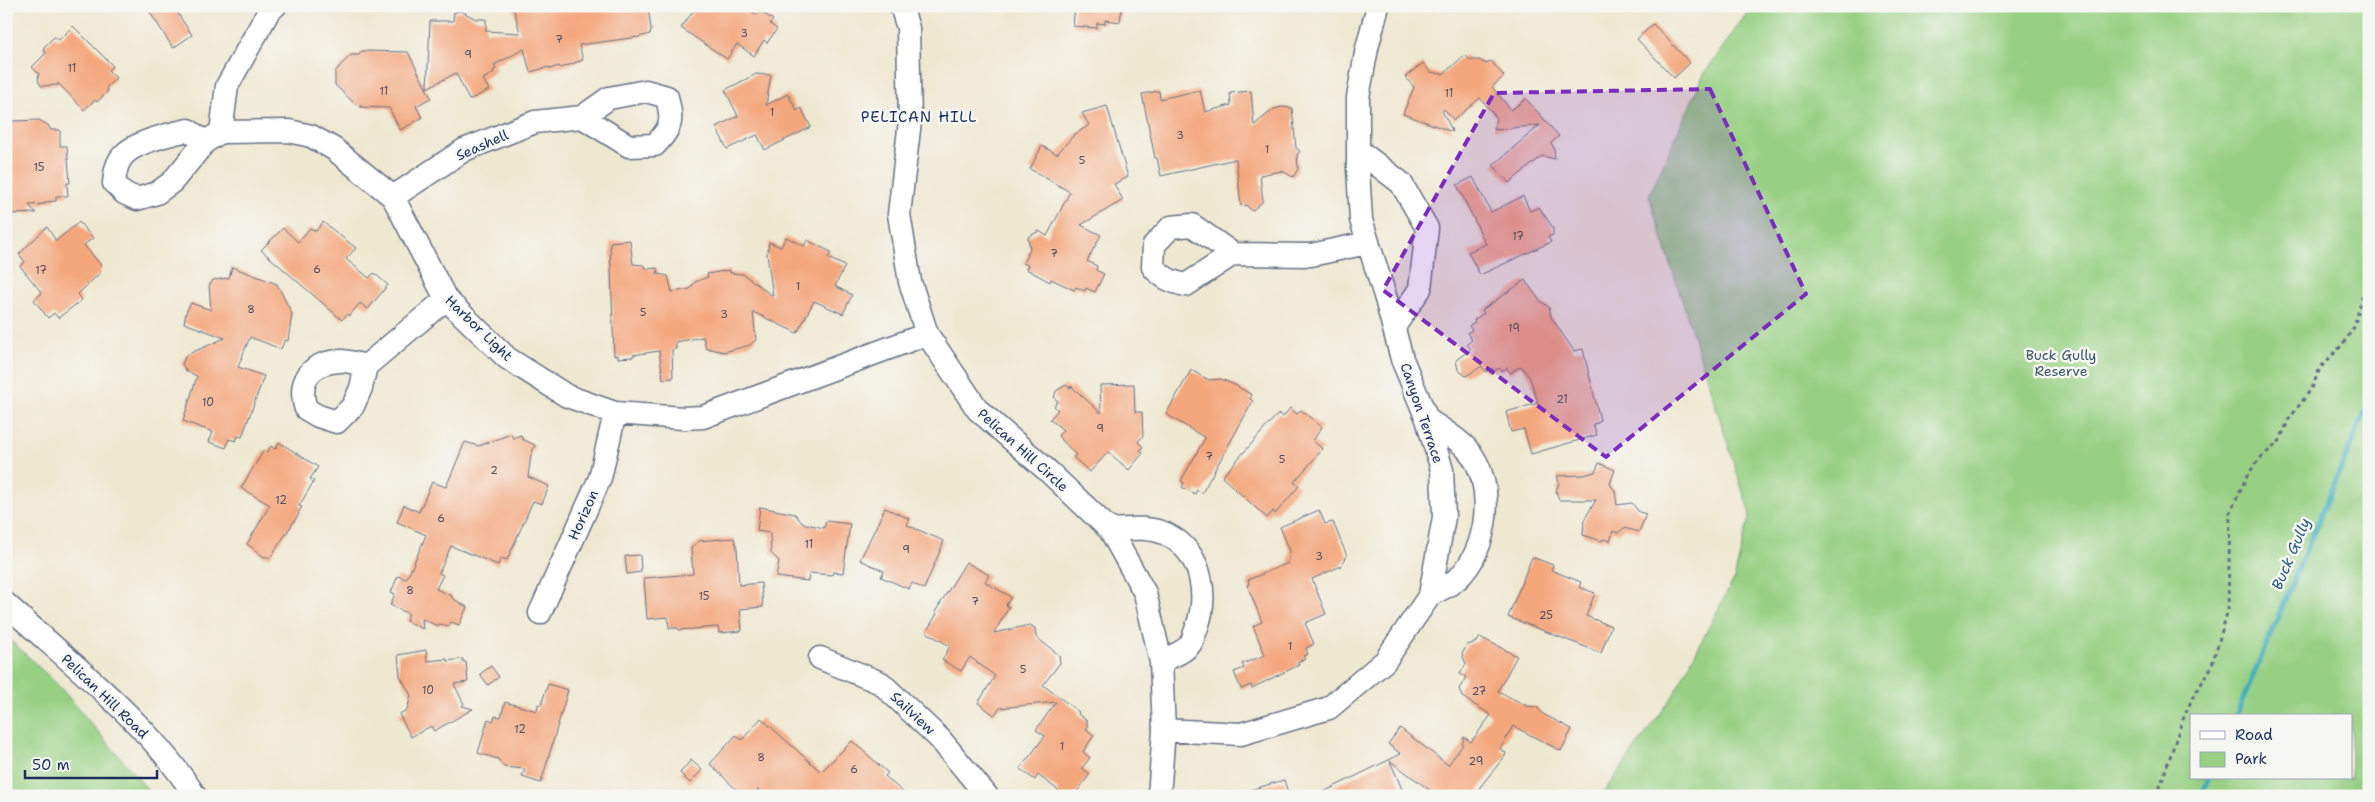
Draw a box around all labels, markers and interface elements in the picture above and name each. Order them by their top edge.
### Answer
house number: 3 [740,26,748,41]
house number: 7 [555,32,563,47]
house number: 9 [464,47,472,62]
house number: 11 [68,61,76,76]
house number: 11 [380,84,388,99]
house number: 11 [1445,86,1453,101]
house number: 1 [770,105,774,120]
district label: PELICAN HILL [861,107,977,127]
street label: Seashell [453,125,512,165]
house number: 3 [1176,128,1184,143]
house number: 1 [1265,142,1269,157]
house number: 5 [1079,153,1086,168]
house number: 15 [33,160,45,175]
house number: 17 [1512,229,1524,244]
house number: 7 [1050,246,1058,261]
house number: 6 [313,262,321,277]
house number: 17 [35,263,47,278]
house number: 1 [796,279,800,294]
street label: Harbor Light [441,291,517,365]
house number: 8 [247,302,255,317]
house number: 5 [640,305,647,320]
house number: 3 [720,307,728,322]
house number: 19 [1508,321,1520,336]
park label: Buck Gully Reserve [2026,346,2096,380]
street label: Canyon Terrace [1396,360,1448,466]
house number: 21 [1556,392,1568,407]
house number: 10 [202,395,214,410]
street label: Pelican Hill Circle [974,404,1072,496]
house number: 9 [1096,421,1104,436]
house number: 7 [1205,449,1213,464]
house number: 5 [1279,452,1286,467]
house number: 2 [490,463,498,478]
street label: Horizon [564,487,602,543]
house number: 12 [275,493,287,508]
house number: 6 [437,511,445,526]
water label: Buck Gully [2267,515,2315,593]
house number: 11 [805,537,813,552]
house number: 9 [902,542,910,557]
house number: 3 [1315,549,1323,564]
house number: 8 [406,583,414,598]
house number: 15 [698,589,710,604]
house number: 7 [971,594,979,609]
house number: 25 [1539,608,1553,623]
house number: 1 [1288,639,1292,654]
street label: Pelican Hill Road [58,650,152,742]
house number: 5 [1020,662,1027,677]
house number: 10 [422,683,434,698]
house number: 27 [1472,684,1487,699]
street label: Sailview [887,688,939,738]
legend [2190,714,2352,780]
house number: 12 [514,722,526,737]
text: Road [2235,725,2273,745]
house number: 1 [1060,739,1064,754]
scale bar [25,747,158,779]
text: Park [2235,749,2267,769]
house number: 8 [757,750,765,765]
house number: 29 [1469,754,1483,769]
text: 50 m [32,755,70,775]
house number: 6 [850,762,858,777]

